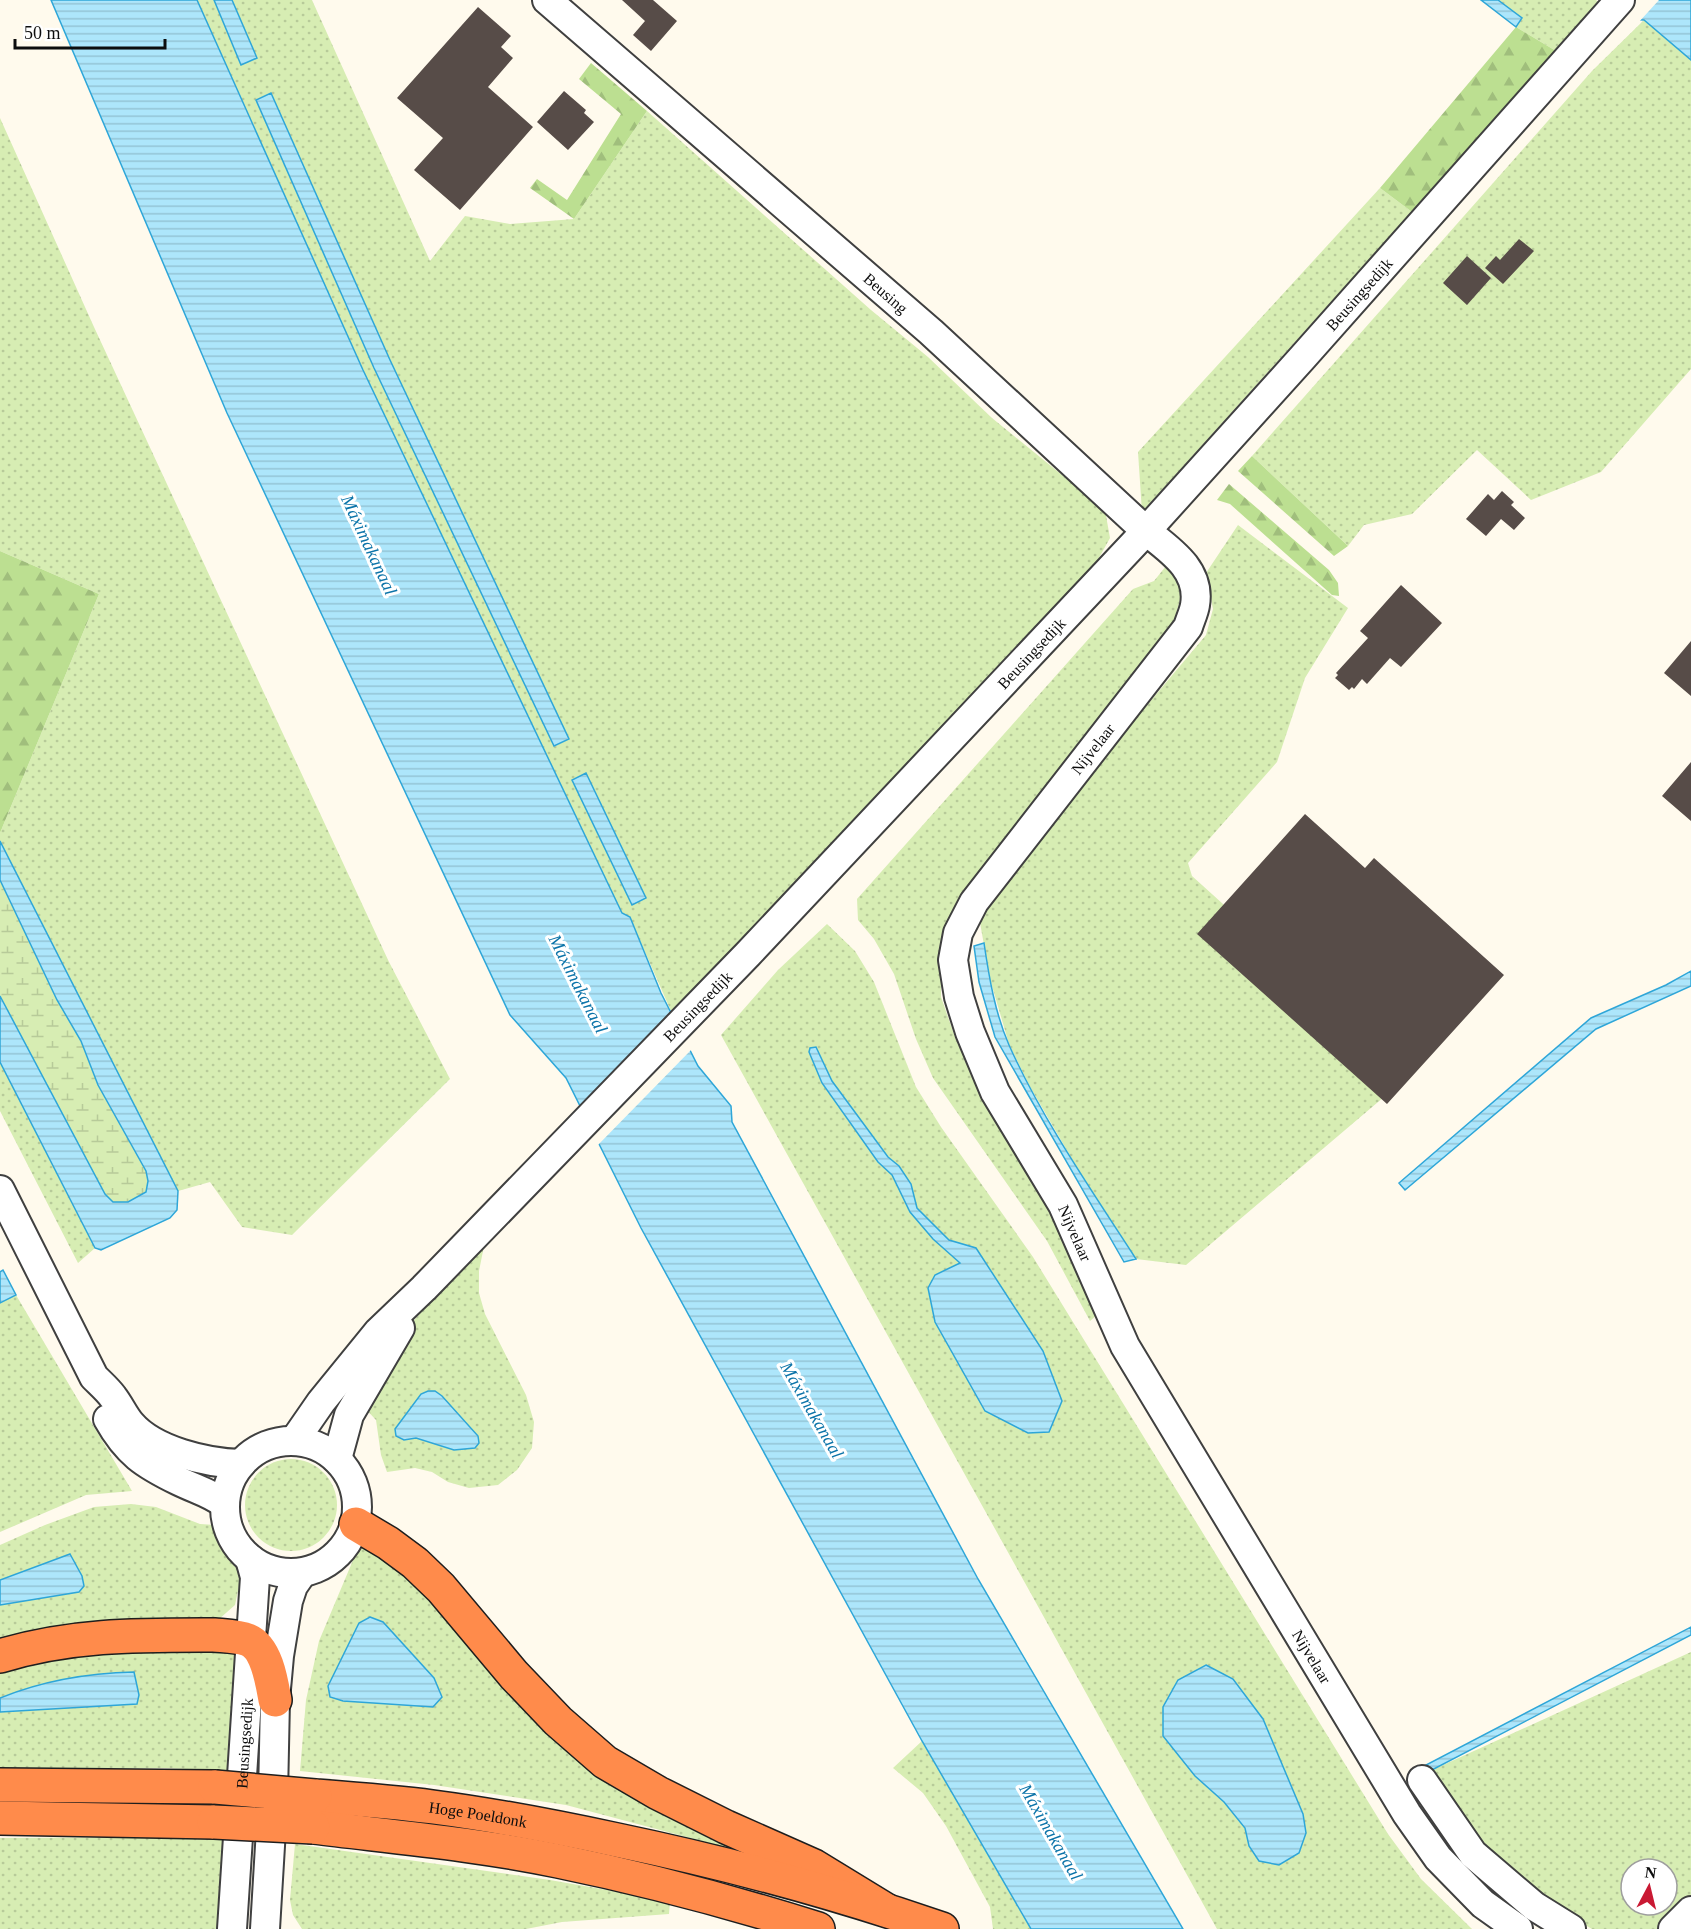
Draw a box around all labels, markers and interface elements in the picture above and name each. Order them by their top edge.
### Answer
scale bar [15,12,165,50]
text: 50 m [24,23,61,43]
street label: Beusingsedijk [1322,255,1395,334]
street label: Beusing [860,269,911,317]
water label: Máximakanaal [337,491,401,598]
street label: Beusingsedijk [994,614,1068,692]
street label: Nijvelaar [1068,720,1119,778]
water label: Máximakanaal [544,930,611,1037]
street label: Beusingsedijk [660,968,735,1045]
street label: Nijvelaar [1056,1202,1095,1264]
water label: Máximakanaal [776,1357,848,1462]
street label: Nijvelaar [1289,1627,1335,1687]
street label: Beusingsedijk [233,1698,256,1789]
water label: Máximakanaal [1015,1779,1087,1884]
street label: Hoge Poeldonk [428,1798,528,1830]
north arrow [1619,1857,1679,1917]
text: N [1644,1863,1658,1882]

